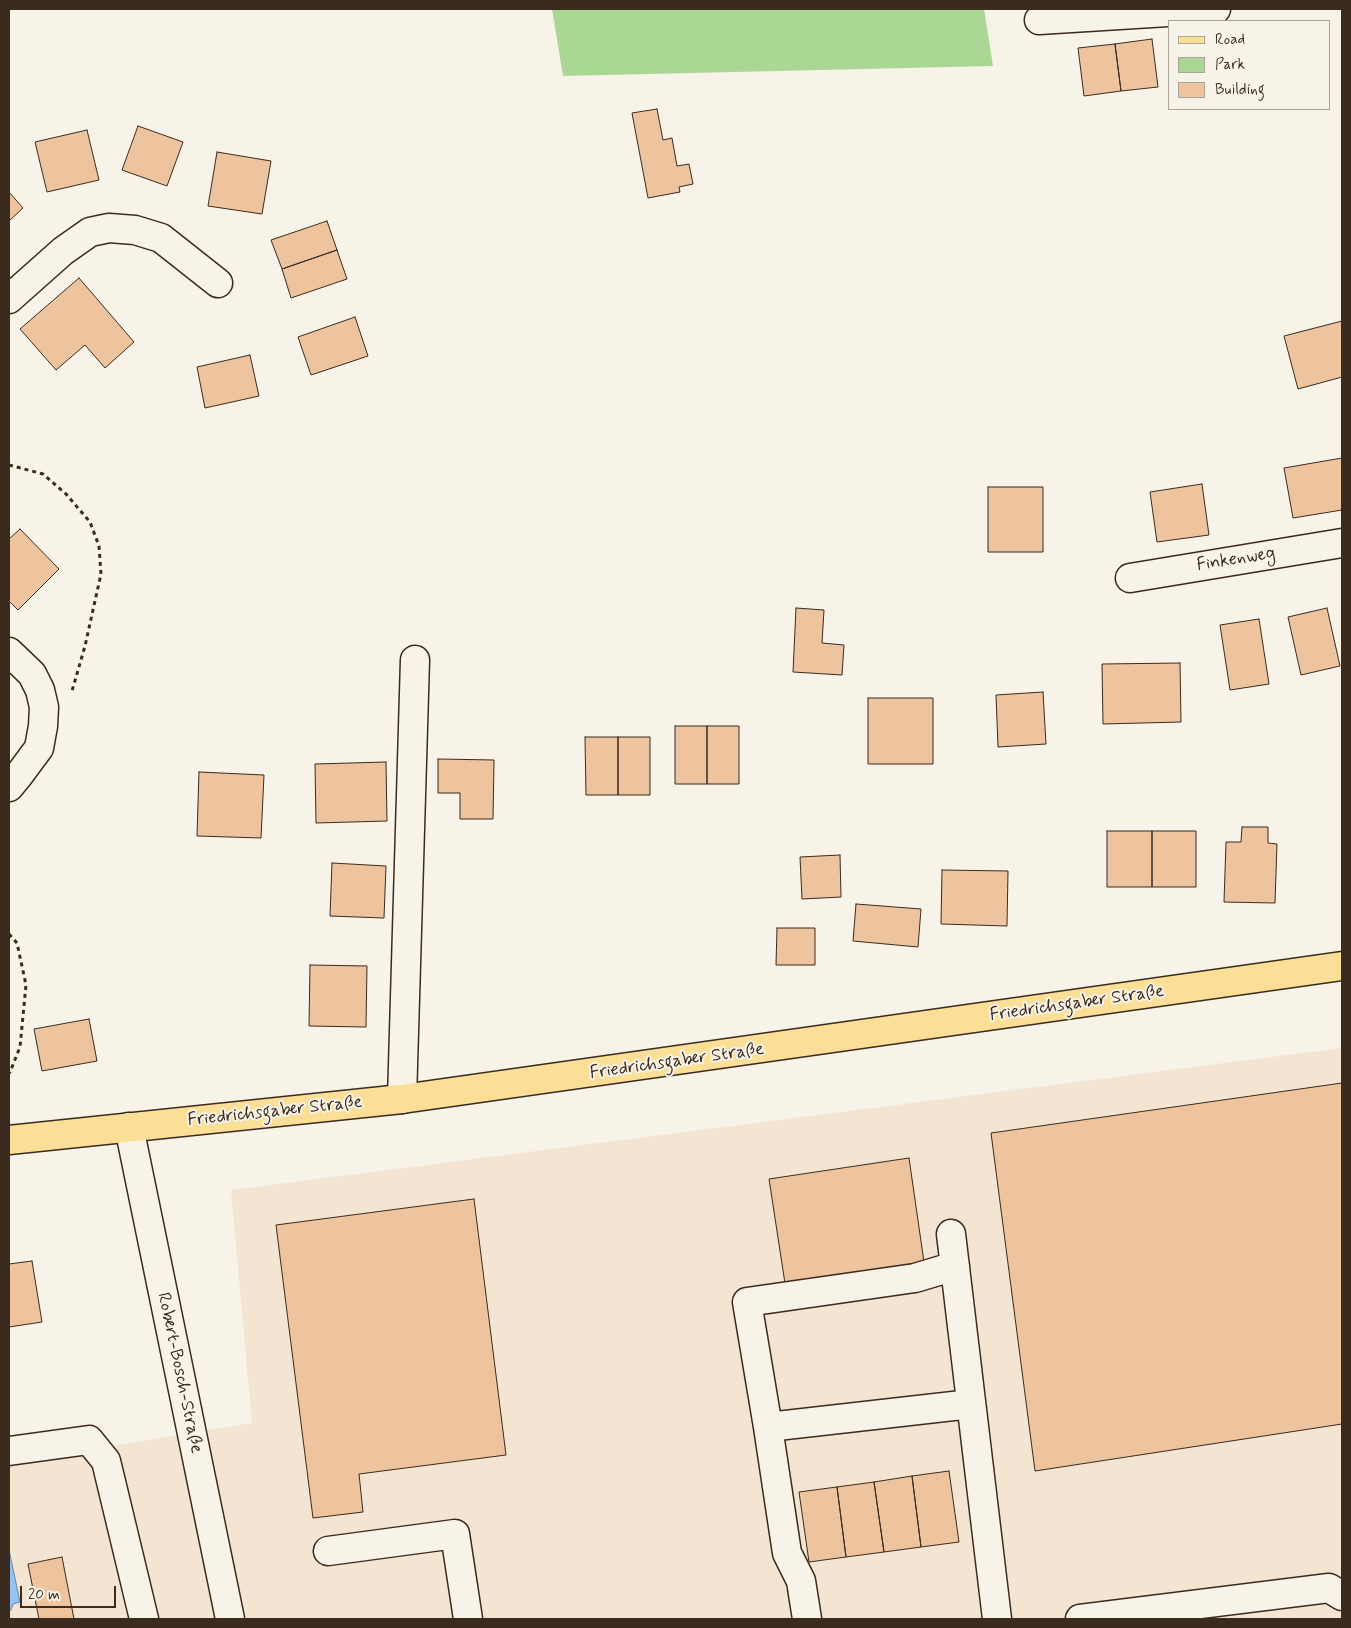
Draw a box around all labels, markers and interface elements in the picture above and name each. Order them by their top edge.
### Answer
legend [1168,20,1331,110]
text: Road [1215,30,1245,50]
text: Park [1215,55,1245,75]
text: Building [1215,80,1265,100]
street label: Finkenweg [1195,543,1277,577]
street label: Friedrichsgaber Straße [988,981,1166,1027]
street label: Friedrichsgaber Straße [588,1039,766,1085]
street label: Friedrichsgaber Straße [186,1092,364,1132]
street label: Robert-Bosch-Straße [151,1291,207,1455]
scale bar [22,1576,119,1608]
text: 20 m [28,1585,60,1605]

